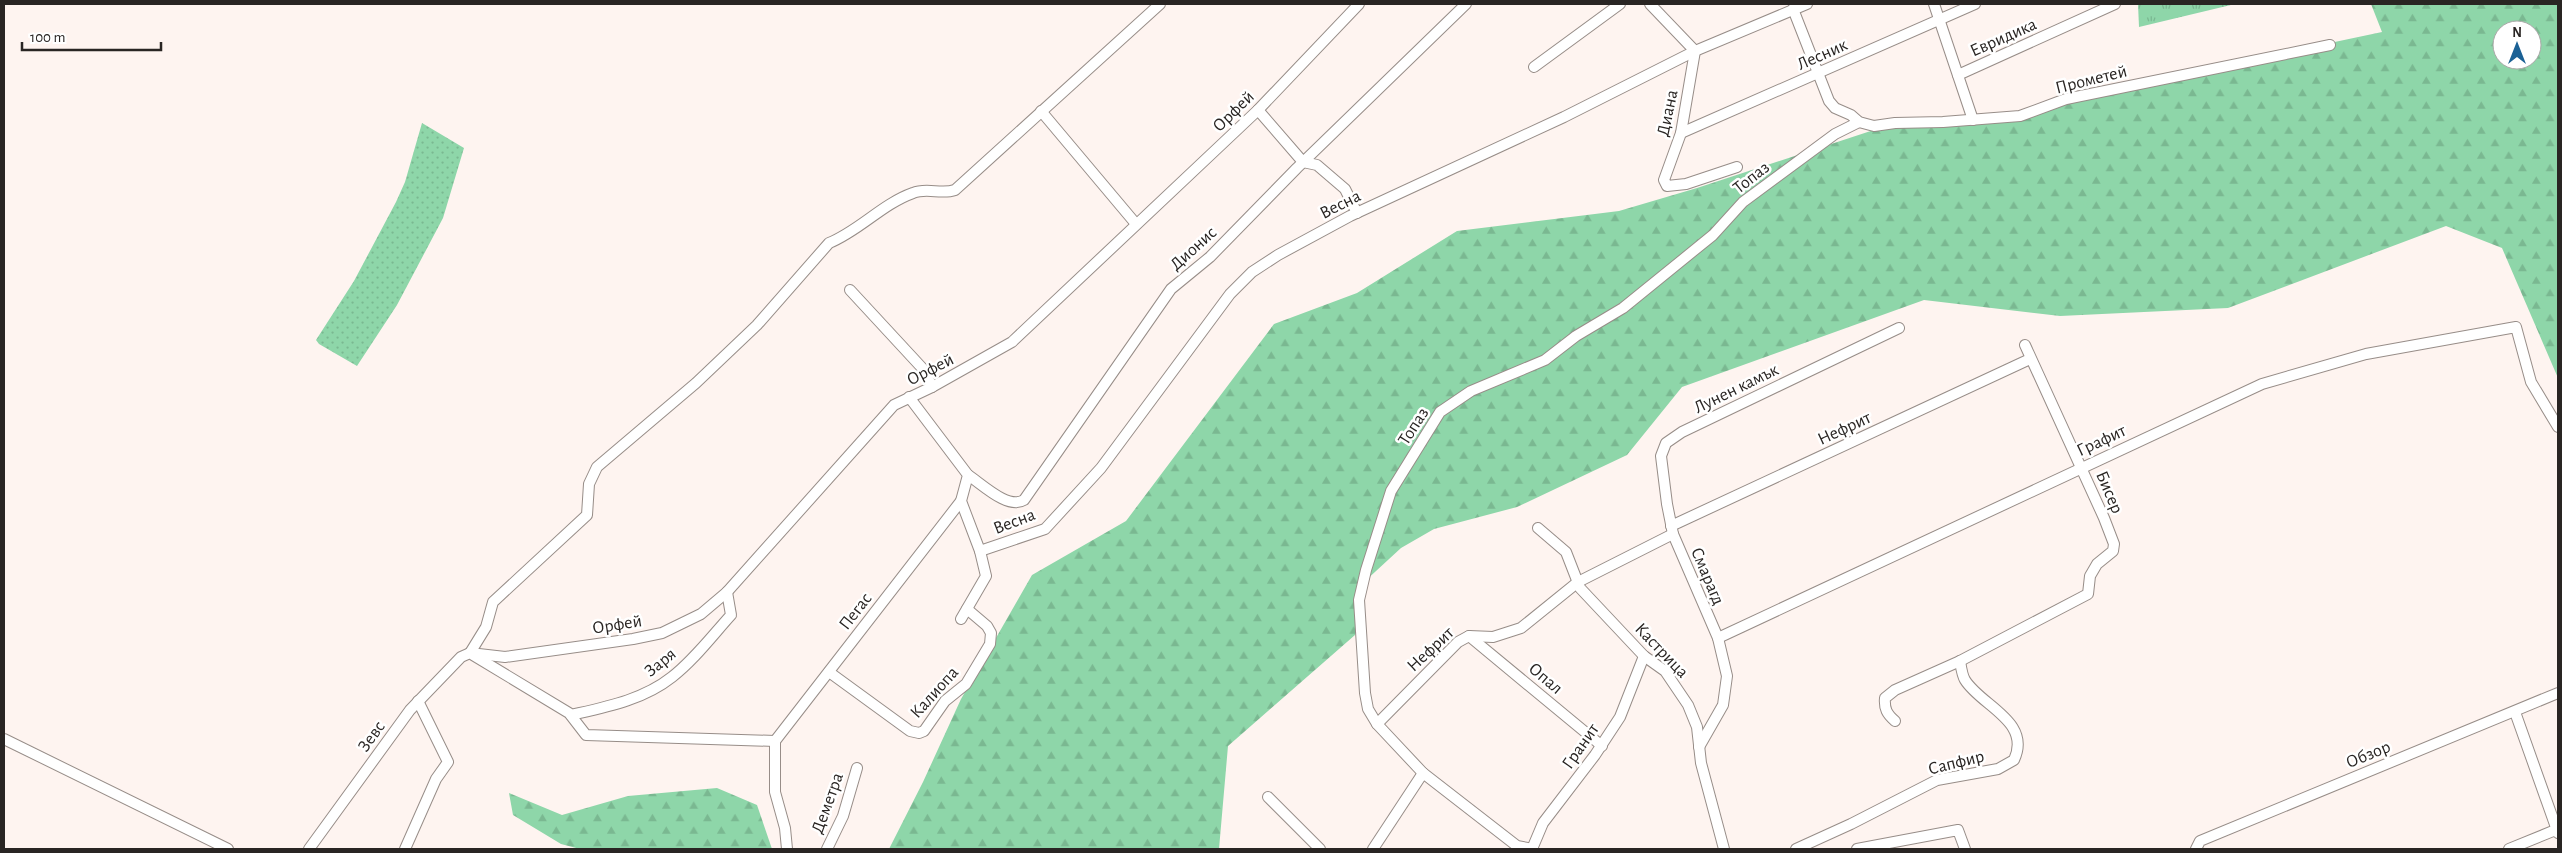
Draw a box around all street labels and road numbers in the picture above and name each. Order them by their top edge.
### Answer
street label: Евридика [1968,15,2039,60]
street label: Лесник [1795,36,1851,74]
street label: Прометей [2054,62,2129,98]
street label: Орфей [1209,88,1258,136]
street label: Диана [1654,88,1682,138]
street label: Топаз [1730,158,1773,197]
street label: Весна [1317,187,1364,223]
street label: Дионис [1167,223,1220,274]
street label: Орфей [904,351,957,389]
street label: Лунен камък [1691,360,1782,417]
street label: Топаз [1395,405,1432,448]
street label: Нефрит [1815,409,1874,449]
street label: Графит [2074,422,2129,460]
street label: Бисер [2092,468,2126,516]
street label: Весна [991,506,1038,538]
street label: Смарагд [1687,545,1727,608]
street label: Пегас [836,590,876,634]
street label: Орфей [591,612,643,638]
street label: Кастрица [1631,620,1692,682]
street label: Нефрит [1404,624,1458,676]
street label: Заря [642,645,680,681]
street label: Опал [1525,660,1566,698]
street label: Калиопа [907,663,962,722]
street label: Зевс [355,718,389,755]
street label: Гранит [1559,720,1603,772]
street label: Обзор [2343,737,2393,772]
street label: Сапфир [1926,747,1986,779]
street label: Деметра [809,771,847,836]

